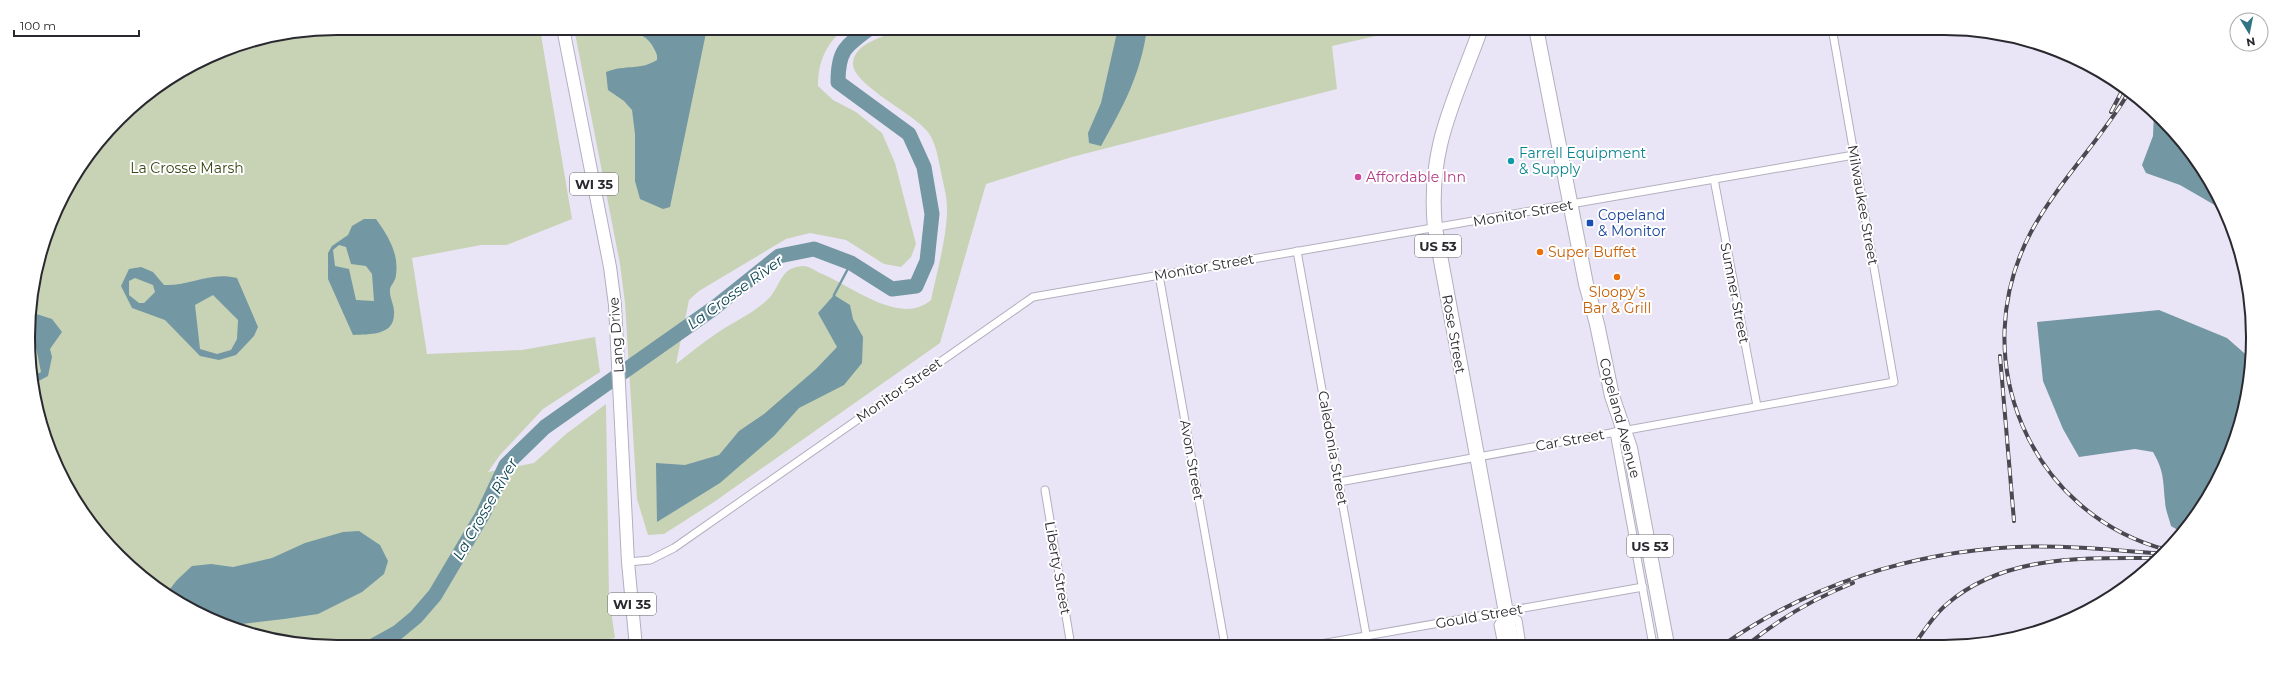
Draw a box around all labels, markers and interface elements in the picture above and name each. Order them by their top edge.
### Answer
scale bar [14,12,139,38]
north arrow [2229,12,2269,52]
text: 100 m [20,18,56,33]
text: N [2245,34,2256,50]
place label: Farrell Equipment & Supply [1519,144,1647,178]
street label: Milwaukee Street [1844,144,1882,267]
marker: Farrell Equipment & Supply [1506,156,1516,166]
park label: La Crosse Marsh [130,159,244,177]
place label: Affordable Inn [1366,168,1466,186]
marker: Affordable Inn [1353,172,1363,182]
road number: WI 35 [570,173,618,195]
street label: Monitor Street [1472,195,1575,231]
place label: Copeland & Monitor [1598,206,1666,240]
marker: Copeland & Monitor [1585,218,1595,228]
road number: US 53 [1415,235,1461,257]
street label: Sumner Street [1716,241,1754,345]
place label: Super Buffet [1548,243,1637,261]
marker: Super Buffet [1535,247,1545,257]
street label: Monitor Street [1153,249,1256,285]
water label: La Crosse River [683,250,788,333]
marker: Sloopy's Bar & Grill [1612,272,1622,282]
place label: Sloopy's Bar & Grill [1583,283,1651,317]
street label: Rose Street [1438,293,1470,375]
street label: Lang Drive [604,297,628,373]
street label: Monitor Street [852,353,946,426]
street label: Copeland Avenue [1595,356,1645,480]
street label: Caledonia Street [1314,389,1352,507]
street label: Avon Street [1176,418,1208,502]
street label: Car Street [1534,425,1606,455]
water label: La Crosse River [448,454,522,563]
street label: Liberty Street [1041,520,1075,616]
road number: US 53 [1627,535,1673,557]
road number: WI 35 [608,593,656,615]
street label: Gould Street [1434,599,1524,633]

